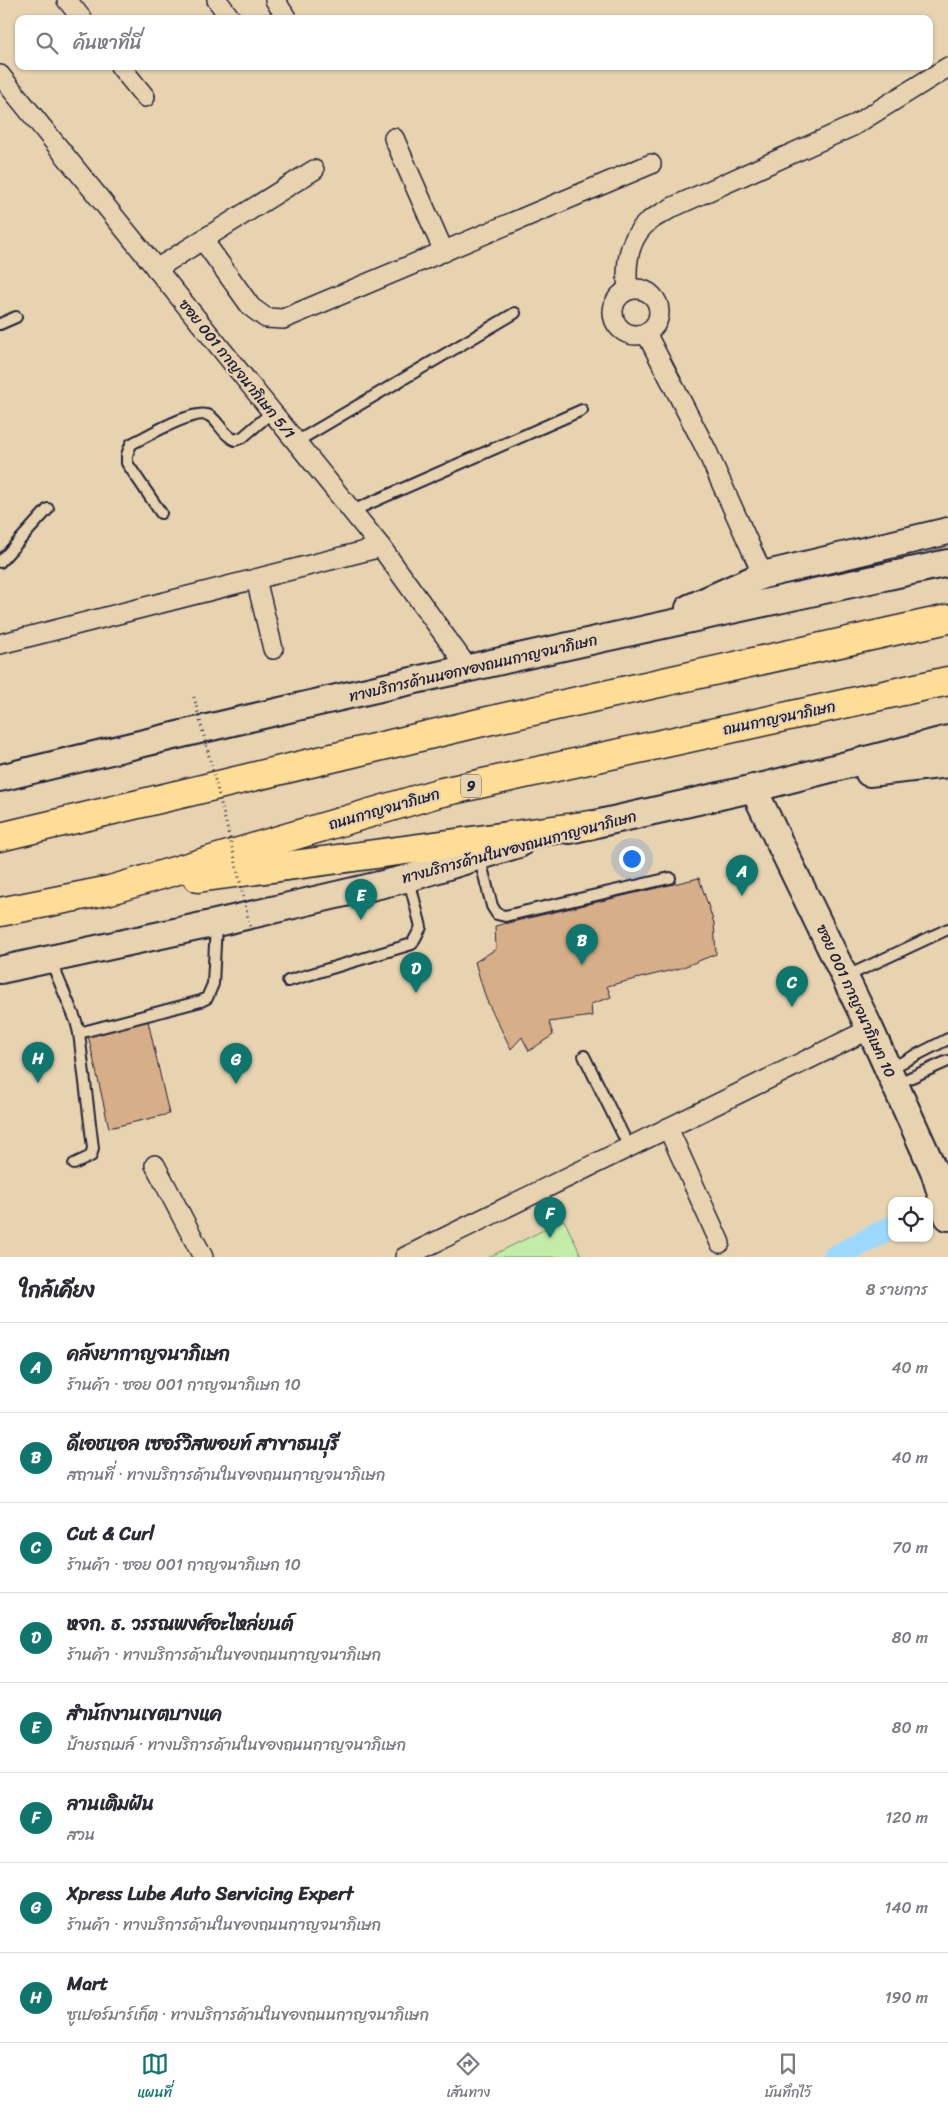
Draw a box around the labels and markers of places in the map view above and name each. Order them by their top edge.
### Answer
pin: A [726,855,758,896]
pin: E [345,879,377,920]
pin: B [566,924,598,965]
pin: D [400,952,432,993]
pin: C [776,966,808,1007]
pin: H [22,1042,54,1083]
pin: G [220,1043,252,1084]
pin: F [534,1197,566,1238]

